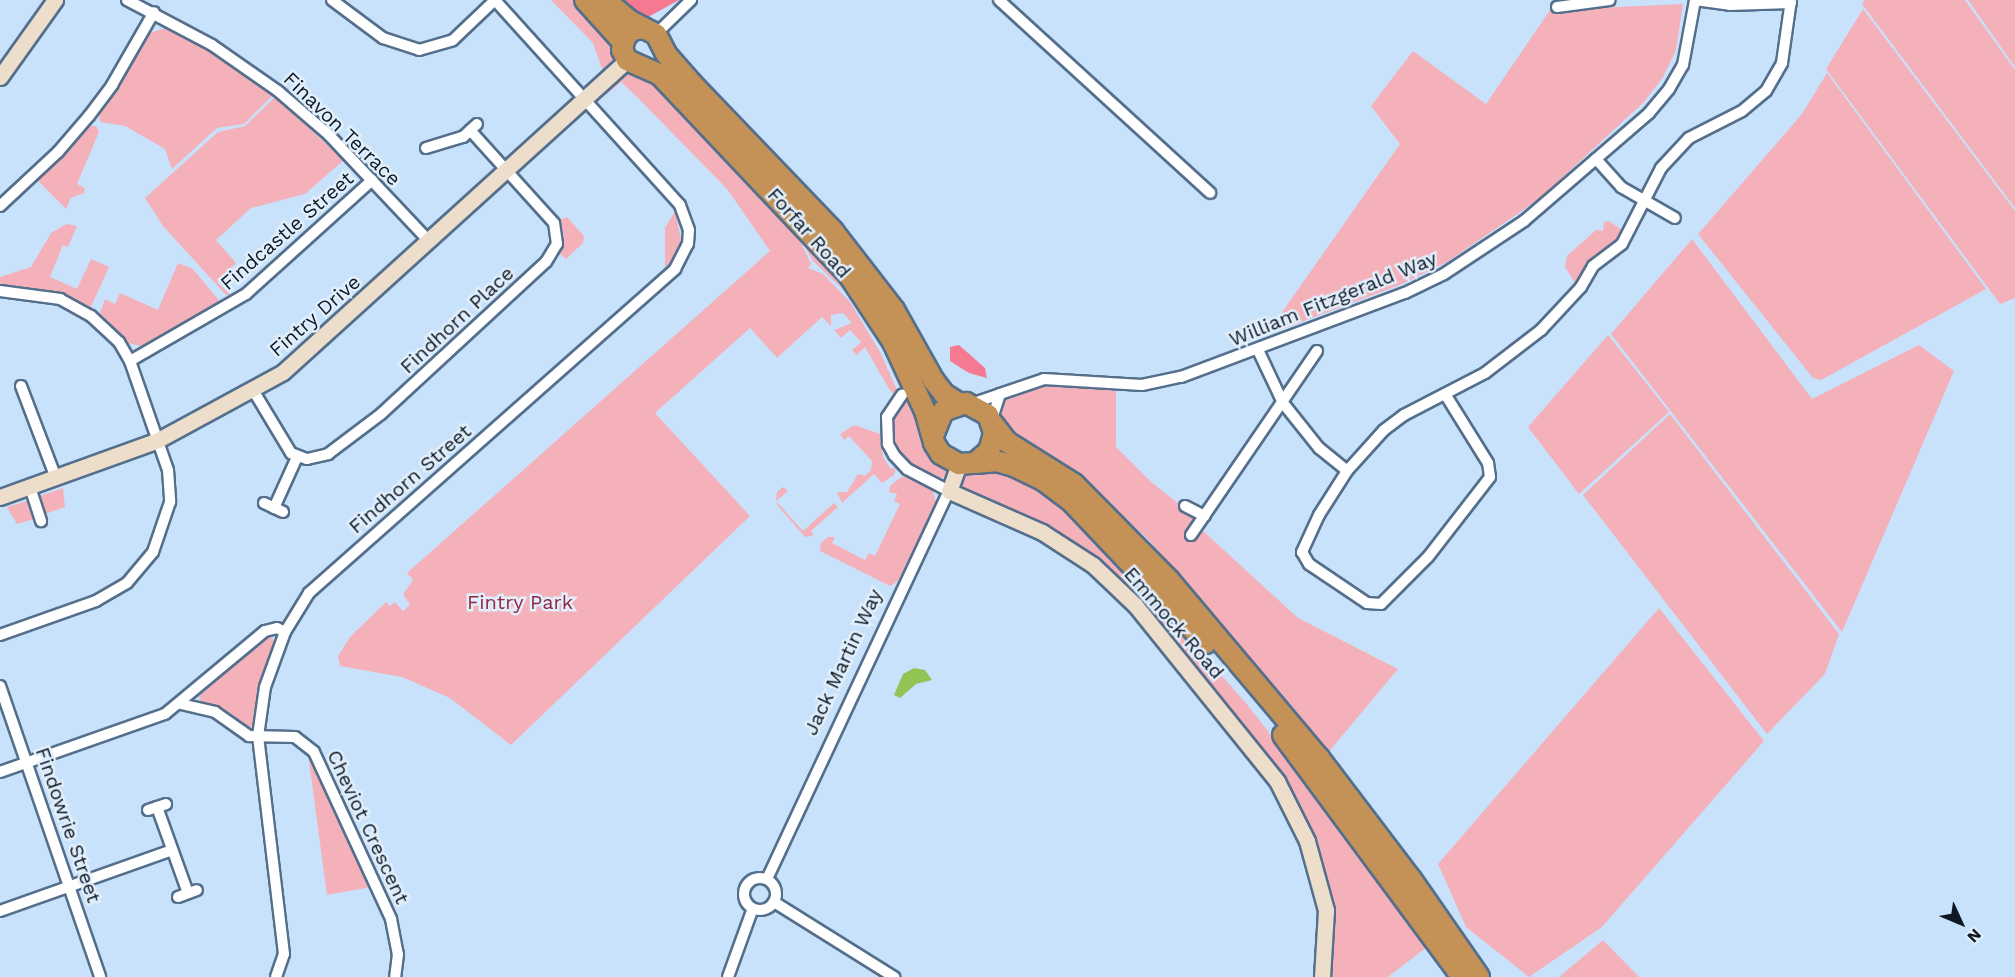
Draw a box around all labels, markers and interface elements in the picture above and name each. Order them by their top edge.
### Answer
street label: Finavon Terrace [278,67,406,191]
street label: Findcastle Street [216,167,358,295]
street label: Forfar Road [762,183,856,283]
street label: William Fitzgerald Way [1225,246,1441,352]
street label: Findhorn Place [395,261,519,379]
street label: Fintry Drive [264,270,366,362]
street label: Findhorn Street [344,419,476,539]
street label: Emmock Road [1119,562,1229,684]
street label: Jack Martin Way [798,584,888,740]
park label: Fintry Park [467,590,573,614]
street label: Findowrie Street [30,744,106,906]
street label: Cheviot Crescent [322,746,414,908]
north arrow [1931,893,1991,953]
text: N [1963,925,1985,947]

